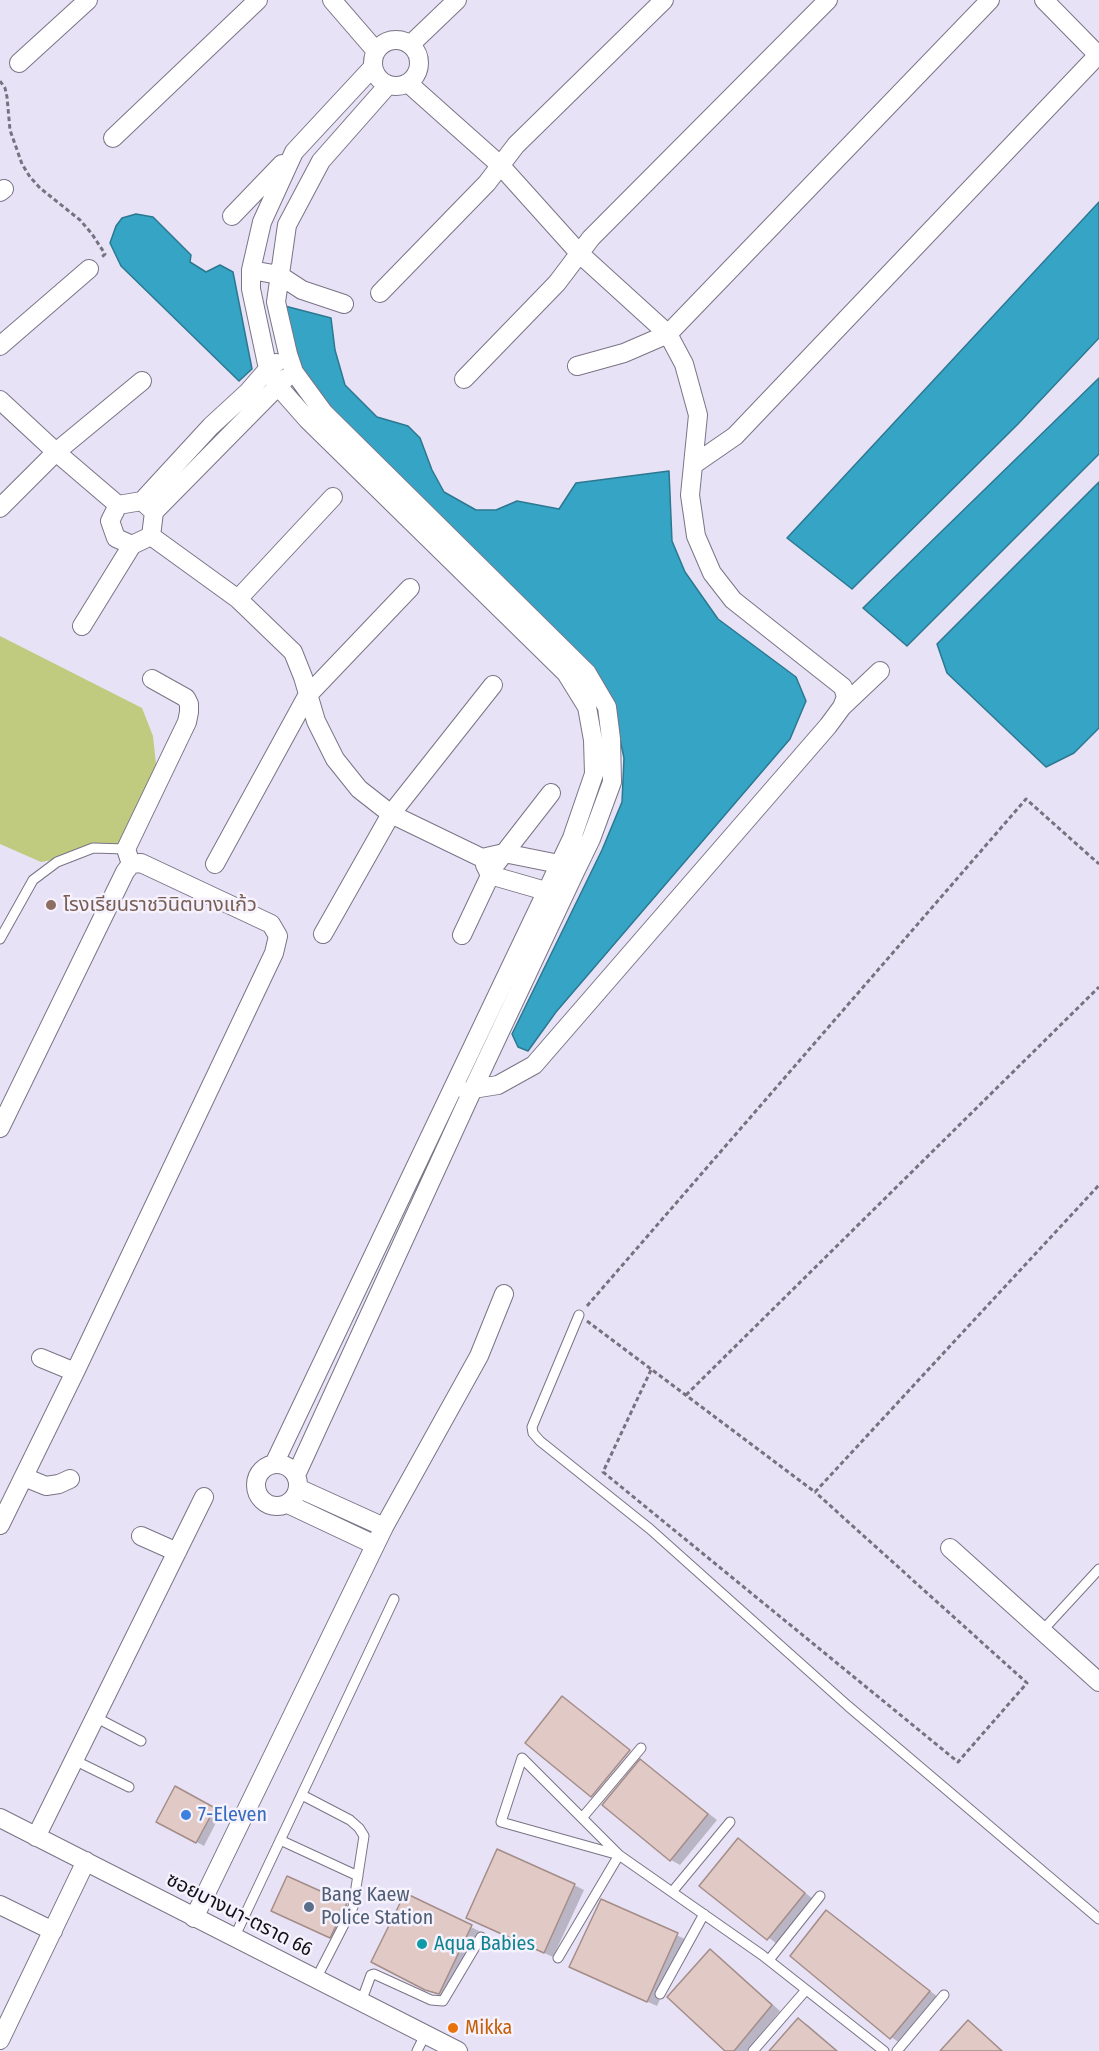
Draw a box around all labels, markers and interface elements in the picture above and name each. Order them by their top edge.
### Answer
place label: โรงเรียนราชวินิตบางแก้ว [63,893,257,917]
marker: โรงเรียนราชวินิตบางแก้ว [44,898,58,912]
place label: 7-Eleven [198,1803,267,1827]
marker: 7-Eleven [179,1808,193,1822]
street label: ซอยบางนา-ตราด 66 [162,1868,316,1962]
place label: Bang Kaew Police Station [321,1883,433,1930]
marker: Bang Kaew Police Station [302,1900,316,1914]
place label: Aqua Babies [434,1932,535,1956]
marker: Aqua Babies [415,1937,429,1951]
place label: Mikka [465,2016,512,2040]
marker: Mikka [446,2021,460,2035]

